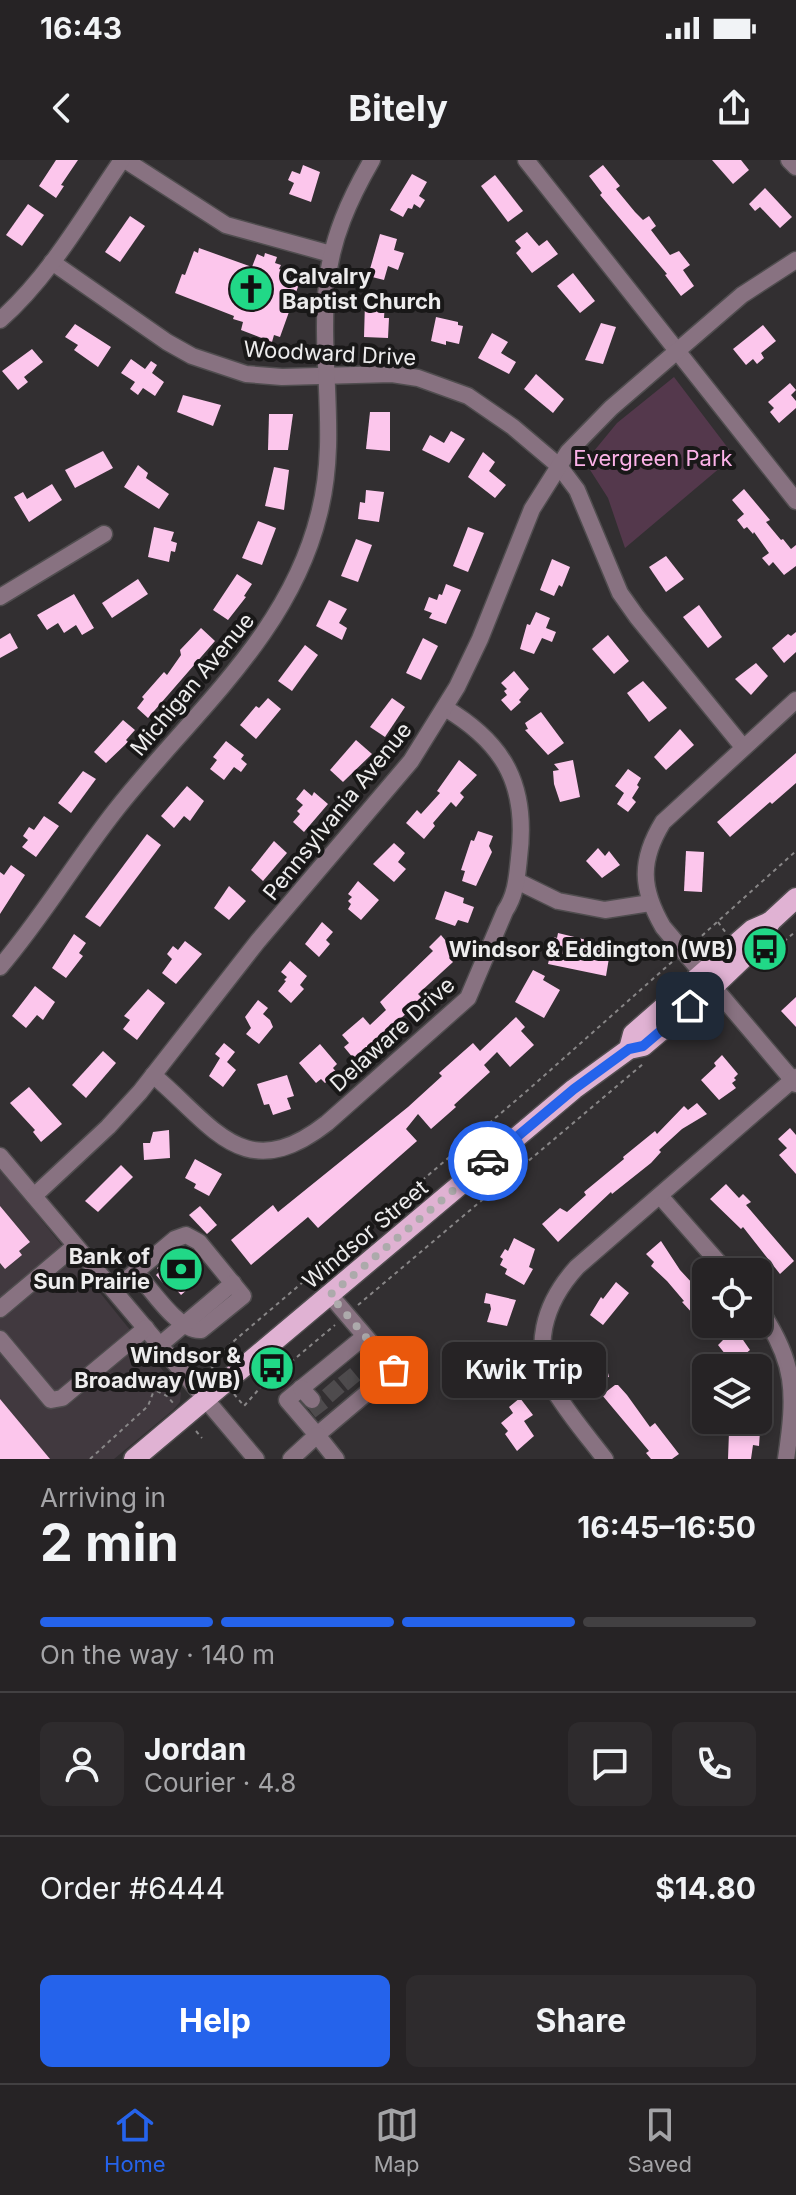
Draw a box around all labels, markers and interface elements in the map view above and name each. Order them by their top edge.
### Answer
text: 16:43 [40,10,122,46]
icon: back [40,86,84,130]
text: Bitely [348,86,448,130]
icon: share [712,86,756,130]
place label: Calvalry Baptist Church [282,263,442,314]
church icon: Calvalry Baptist Church [227,265,275,313]
street label: Woodward Drive [243,335,417,371]
park label: Evergreen Park [573,445,733,471]
street label: Michigan Avenue [125,607,259,761]
street label: Pennsylvania Avenue [257,717,417,905]
bus stop icon: Windsor & Eddington (WB) [741,925,789,973]
place label: Windsor & Eddington (WB) [449,936,734,962]
street label: Delaware Drive [324,971,460,1097]
pin [656,972,724,1040]
icon: home [668,984,712,1028]
courier [448,1121,528,1201]
icon: car [466,1139,510,1183]
street label: Windsor Street [297,1174,433,1294]
place label: Bank of Sun Prairie [33,1243,150,1294]
bank icon: Bank of Sun Prairie [157,1245,205,1293]
map controls [692,1258,772,1434]
button: locate [692,1258,772,1338]
pin [360,1336,428,1404]
place label: Windsor & Broadway (WB) [74,1342,241,1393]
callout: Kwik Trip [442,1342,606,1398]
bus stop icon: Windsor & Broadway (WB) [248,1344,296,1392]
icon: bag [372,1348,416,1392]
text: Kwik Trip [465,1354,583,1385]
button: layers [692,1354,772,1434]
text: Arriving in [40,1482,166,1513]
text: 16:45–16:50 [577,1509,756,1545]
text: 2 min [40,1511,179,1574]
text: On the way · 140 m [40,1639,275,1670]
button: person [40,1722,124,1806]
button: chat [568,1722,652,1806]
button: phone [672,1722,756,1806]
text: Jordan [144,1731,246,1767]
text: Courier · 4.8 [144,1767,296,1798]
text: Order #6444 [40,1870,225,1906]
text: $14.80 [655,1870,756,1906]
button: Help [40,1975,390,2067]
button: Share [406,1975,756,2067]
tab: Home [104,2103,166,2177]
tab: Map [374,2103,419,2177]
tab: Saved [628,2103,692,2177]

